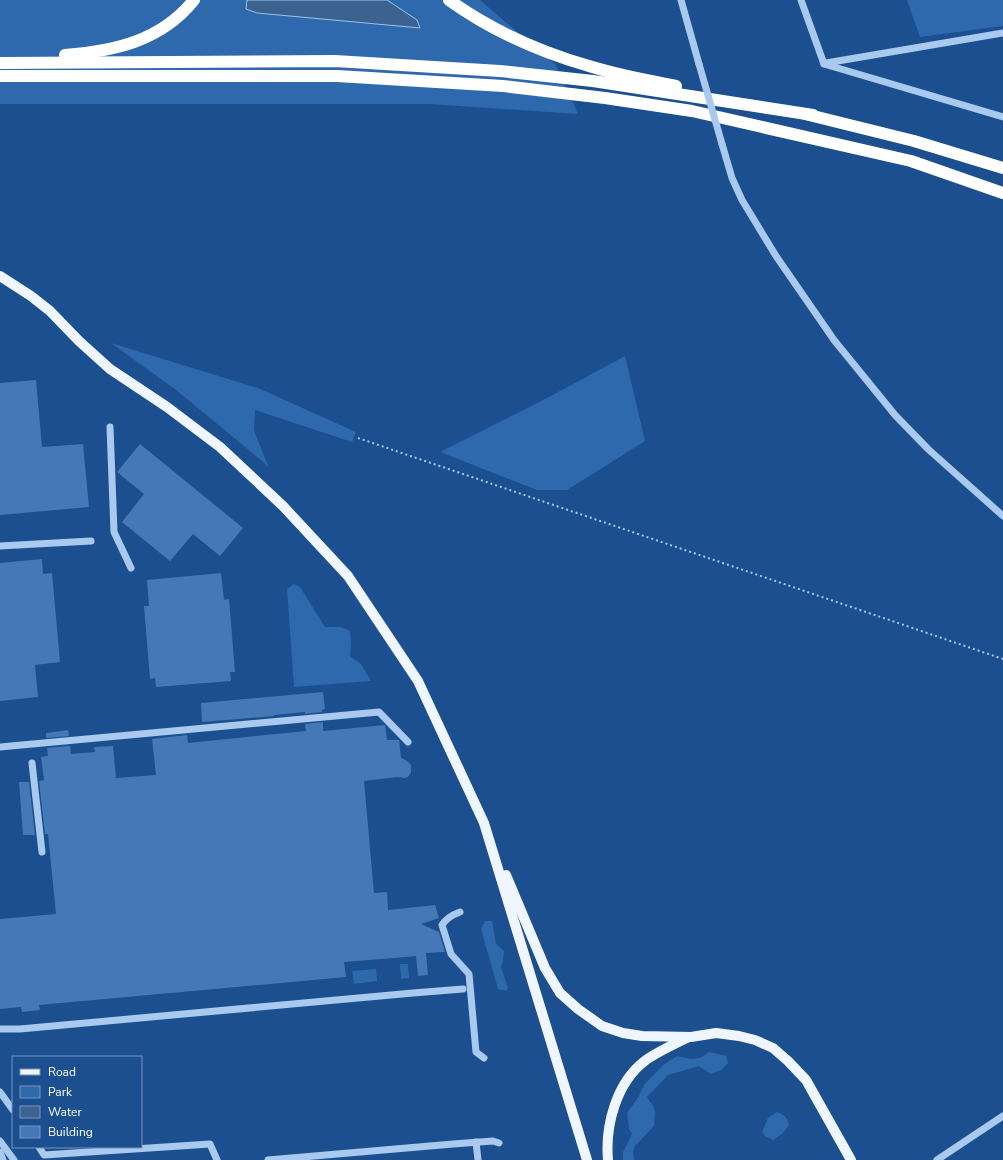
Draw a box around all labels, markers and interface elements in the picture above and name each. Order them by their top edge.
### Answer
legend [12,1056,142,1148]
text: Road [48,1064,76,1080]
text: Park [48,1084,73,1100]
text: Water [48,1104,82,1120]
text: Building [48,1124,93,1140]

